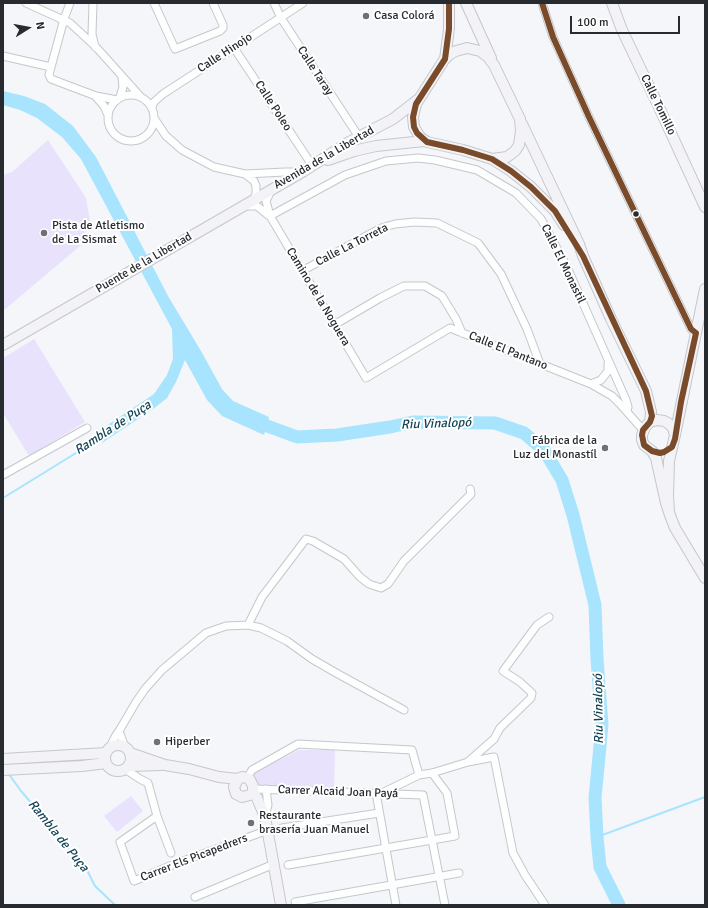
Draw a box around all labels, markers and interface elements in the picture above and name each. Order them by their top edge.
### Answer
north arrow [8,8,48,48]
scale bar [572,8,682,34]
place label: Casa Colorá [374,9,435,23]
marker: Casa Colorá [361,11,371,21]
text: 100 m [577,15,609,30]
text: N [33,21,47,31]
street label: Calle Hinojo [195,30,255,76]
street label: Calle Taray [294,44,336,98]
street label: Calle Tomillo [637,72,679,138]
street label: Calle Poleo [251,78,295,134]
street label: Avenida de la Libertad [271,123,377,193]
unlabelled marker [631,209,641,219]
place label: Pista de Atletismo de La Sismat [52,219,145,247]
street label: Calle La Torreta [313,221,391,269]
street label: Calle El Monastil [538,222,588,306]
marker: Pista de Atletismo de La Sismat [39,228,49,238]
street label: Puente de la Libertad [93,230,195,296]
street label: Camino de la Noguera [283,245,353,349]
street label: Calle El Pantano [466,329,550,373]
water label: Rambla de Puça [72,397,154,459]
water label: Riu Vinalopó [401,415,471,433]
place label: Fábrica de la Luz del Monastíl [513,434,597,462]
marker: Fábrica de la Luz del Monastíl [600,443,610,453]
water label: Riu Vinalopó [591,674,607,744]
place label: Hiperber [165,735,210,749]
marker: Hiperber [152,737,162,747]
street label: Carrer Alcaid Joan Payá [278,783,398,801]
water label: Rambla de Puça [24,797,92,875]
place label: Restaurante brasería Juan Manuel [259,809,369,837]
marker: Restaurante brasería Juan Manuel [246,818,256,828]
street label: Carrer Els Picapedrers [138,831,250,885]

